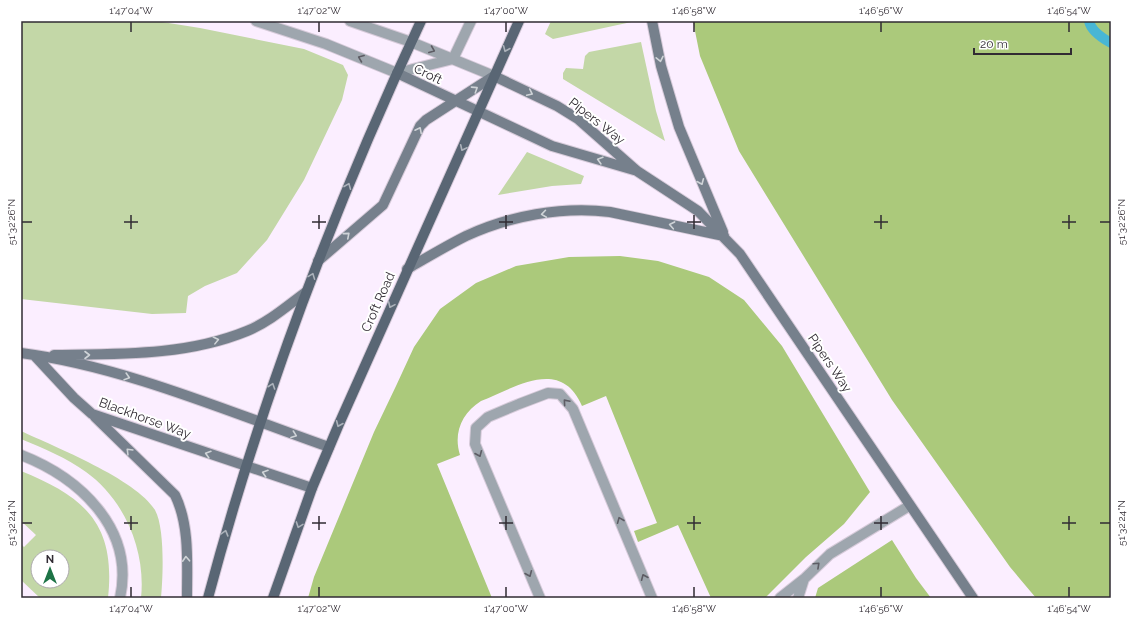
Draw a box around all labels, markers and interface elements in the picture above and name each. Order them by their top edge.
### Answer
text: 1°47'04"W [109,5,153,16]
text: 1°47'02"W [297,5,341,16]
text: 1°47'00"W [484,5,529,16]
text: 1°46'58"W [672,5,716,16]
text: 1°46'56"W [859,5,904,16]
text: 1°46'54"W [1047,5,1091,16]
scale bar [974,30,1071,56]
text: 20 m [980,37,1008,51]
one-way arrow [503,45,511,52]
one-way arrow [429,46,436,54]
one-way arrow [357,54,364,62]
one-way arrow [655,56,663,62]
street label: Croft [411,61,445,87]
one-way arrow [471,86,478,94]
one-way arrow [525,88,533,96]
street label: Pipers Way [566,94,628,148]
one-way arrow [414,127,422,134]
one-way arrow [460,144,468,152]
one-way arrow [597,156,604,165]
one-way arrow [696,178,704,186]
one-way arrow [344,182,352,189]
text: 51°32'26"N [6,199,17,245]
text: 51°32'26"N [1116,199,1127,245]
one-way arrow [541,209,547,218]
one-way arrow [669,222,675,230]
one-way arrow [343,233,350,240]
street label: Croft Road [358,270,398,334]
one-way arrow [307,273,315,280]
one-way arrow [388,301,396,308]
street label: Pipers Way [805,331,855,395]
one-way arrow [213,337,219,345]
one-way arrow [84,351,90,359]
one-way arrow [123,373,130,381]
one-way arrow [267,382,275,389]
street label: Blackhorse Way [97,394,193,442]
one-way arrow [564,399,571,406]
one-way arrow [336,420,344,427]
one-way arrow [290,430,297,439]
one-way arrow [126,448,134,456]
one-way arrow [474,449,482,457]
one-way arrow [204,450,211,459]
one-way arrow [262,469,269,477]
text: 51°32'24"N [6,500,17,546]
text: 51°32'24"N [1116,500,1127,546]
one-way arrow [616,516,624,523]
one-way arrow [295,521,303,528]
one-way arrow [220,530,229,537]
north arrow [30,549,70,589]
text: N [46,553,54,566]
one-way arrow [182,556,191,562]
one-way arrow [812,563,820,570]
one-way arrow [525,570,533,577]
one-way arrow [640,573,648,580]
text: 1°47'04"W [109,603,153,614]
text: 1°47'02"W [297,603,341,614]
text: 1°47'00"W [484,603,529,614]
text: 1°46'58"W [672,603,716,614]
text: 1°46'56"W [859,603,904,614]
text: 1°46'54"W [1047,603,1091,614]

